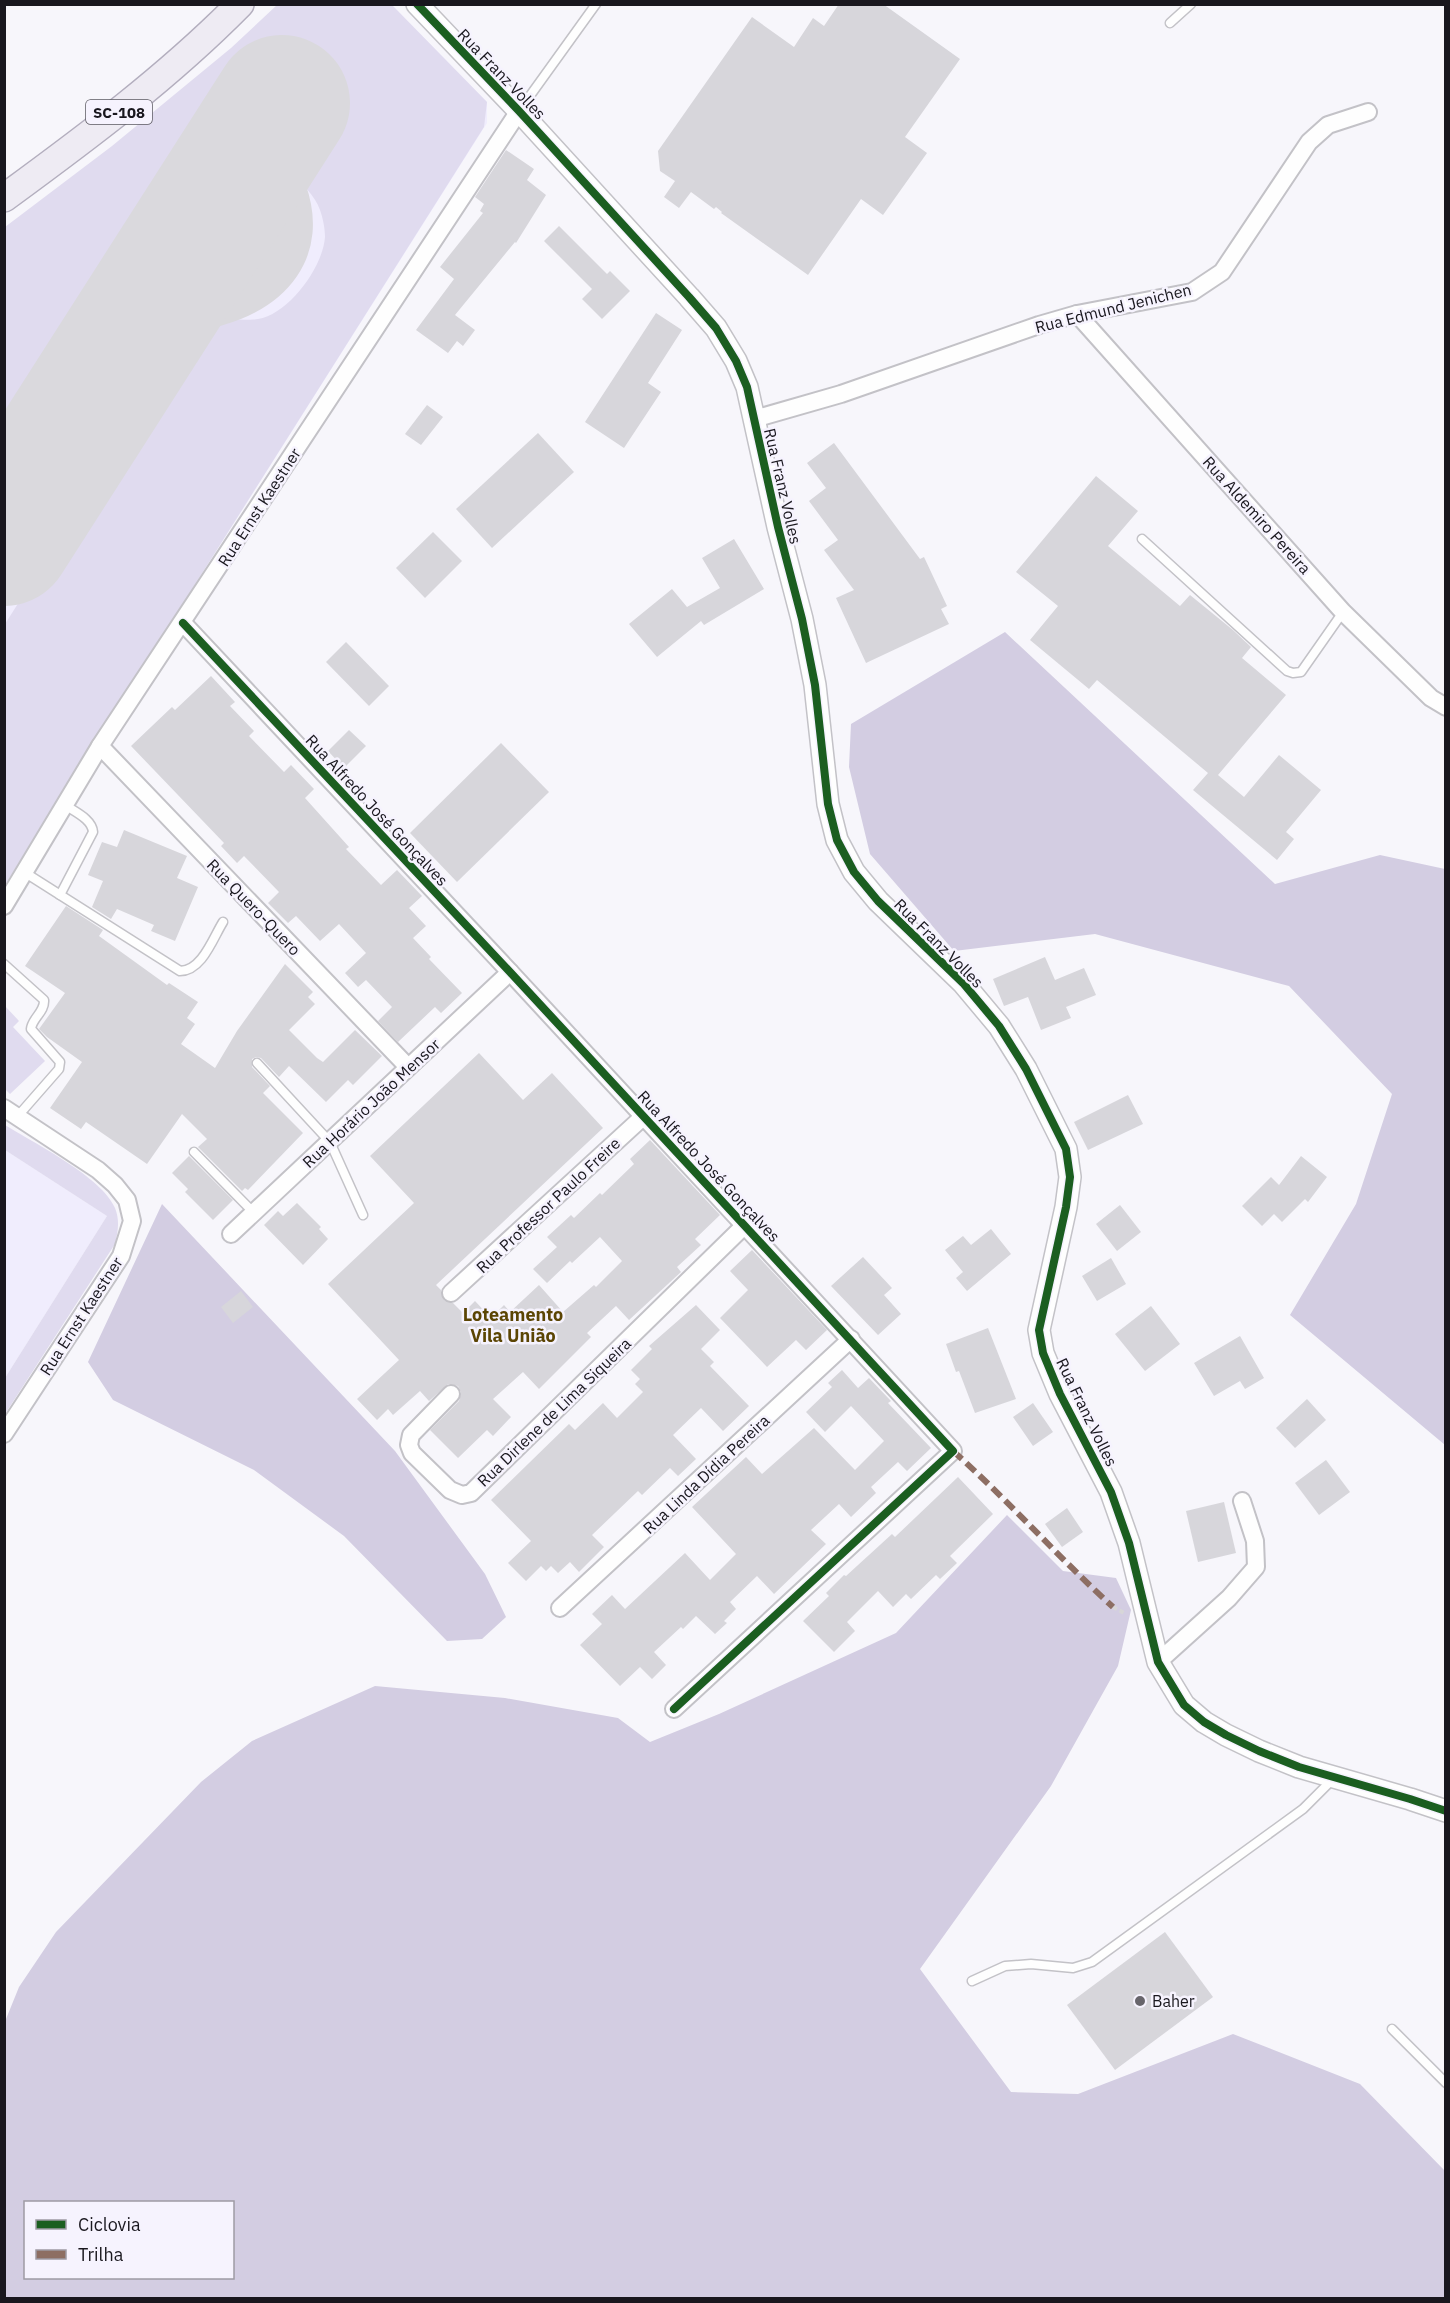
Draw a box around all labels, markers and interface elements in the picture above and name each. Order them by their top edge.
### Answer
street label: Rua Franz Volles [454,24,550,124]
road number: SC-108 [86,100,152,124]
street label: Rua Edmund Jenichen [1033,279,1193,337]
street label: Rua Franz Volles [760,426,806,546]
street label: Rua Ernst Kaestner [213,444,305,570]
street label: Rua Aldemiro Pereira [1199,452,1316,578]
street label: Rua Alfredo José Gonçalves [302,730,452,890]
street label: Rua Quero-Quero [203,855,305,959]
street label: Rua Franz Volles [890,894,988,992]
street label: Rua Horário João Mensor [298,1034,444,1172]
street label: Rua Alfredo José Gonçalves [634,1086,784,1246]
street label: Rua Professor Paulo Freire [472,1133,624,1277]
street label: Rua Ernst Kaestner [35,1253,127,1379]
district label: Loteamento Vila União [463,1303,563,1347]
street label: Rua Dirlene de Lima Siqueira [473,1333,635,1491]
street label: Rua Franz Volles [1052,1354,1122,1470]
street label: Rua Linda Dídia Pereira [639,1410,774,1538]
place label: Baher [1152,1991,1195,2011]
marker: Baher [1133,1994,1147,2008]
legend [24,2201,234,2279]
text: Ciclovia [78,2213,141,2236]
text: Trilha [78,2243,124,2266]

